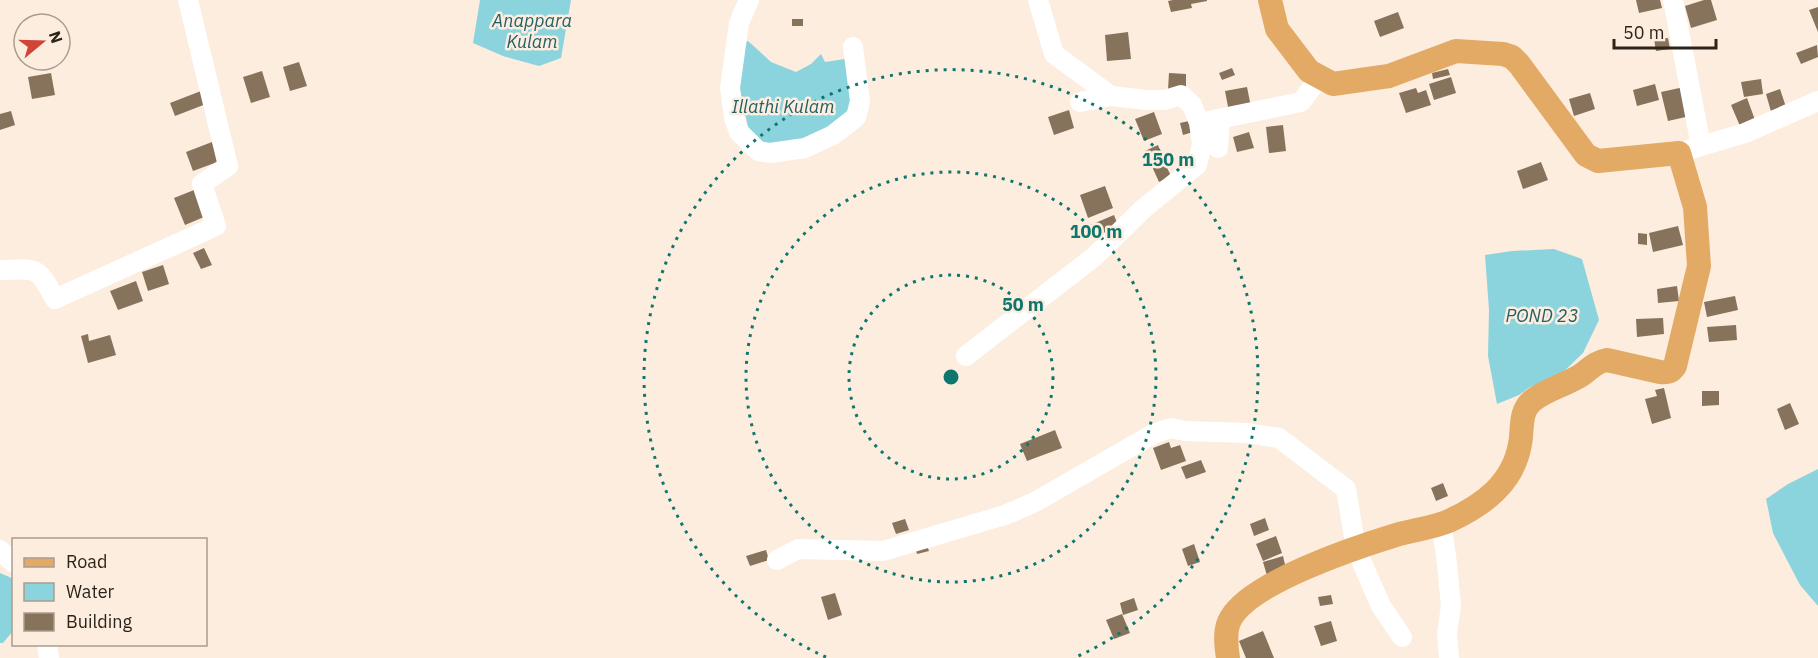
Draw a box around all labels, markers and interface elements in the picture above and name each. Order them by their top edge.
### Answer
water label: Anappara Kulam [491,9,572,53]
north arrow [12,12,72,72]
scale bar [1614,12,1716,50]
text: 50 m [1623,21,1665,44]
text: N [45,28,68,46]
water label: Illathi Kulam [732,95,834,118]
text: 150 m [1142,148,1194,171]
text: 100 m [1070,220,1122,243]
text: 50 m [1002,293,1044,316]
water label: POND 23 [1506,304,1578,327]
centre of rings [941,367,961,387]
legend [12,538,207,646]
text: Road [66,550,107,573]
text: Water [66,580,115,603]
text: Building [66,610,133,633]

